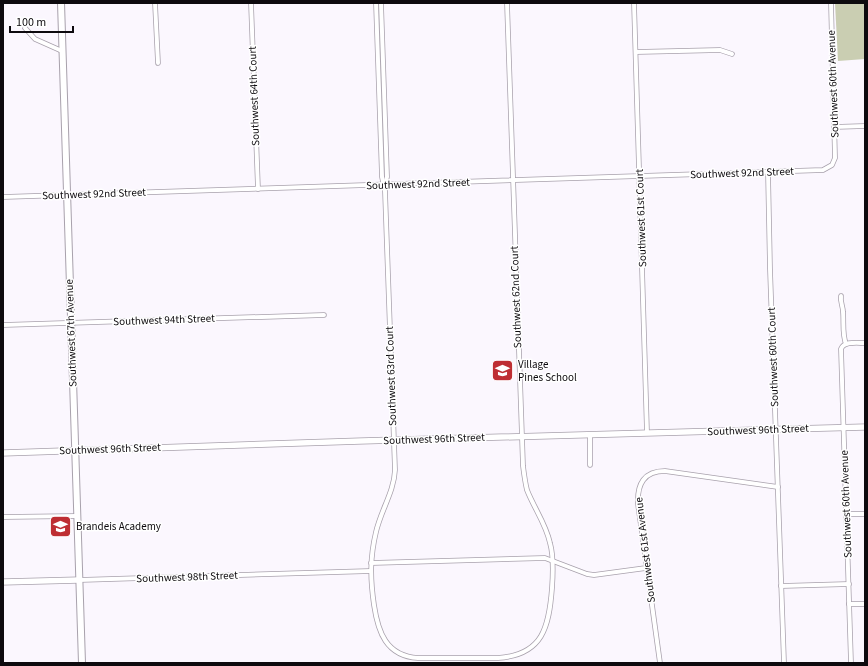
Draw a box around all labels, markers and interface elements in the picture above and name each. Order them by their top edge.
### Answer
scale bar [10,8,73,34]
text: 100 m [16,14,46,31]
street label: Southwest 60th Avenue [824,29,842,138]
street label: Southwest 64th Court [245,46,263,146]
street label: Southwest 92nd Street [690,164,794,182]
street label: Southwest 61st Court [632,168,650,267]
street label: Southwest 92nd Street [366,175,470,193]
street label: Southwest 92nd Street [42,185,146,203]
street label: Southwest 62nd Court [507,245,525,348]
street label: Southwest 67th Avenue [62,278,80,387]
street label: Southwest 60th Court [764,307,782,407]
street label: Southwest 94th Street [113,311,215,329]
street label: Southwest 63rd Court [382,326,400,426]
school or university icon: Village Pines School [489,357,515,383]
place label: Village Pines School [518,357,577,385]
street label: Southwest 96th Street [707,421,809,439]
street label: Southwest 96th Street [383,430,485,448]
street label: Southwest 96th Street [59,440,161,458]
street label: Southwest 60th Avenue [837,449,855,558]
street label: Southwest 61st Avenue [631,496,659,604]
school or university icon: Brandeis Academy [48,513,74,539]
place label: Brandeis Academy [76,519,161,534]
street label: Southwest 98th Street [136,568,238,586]

